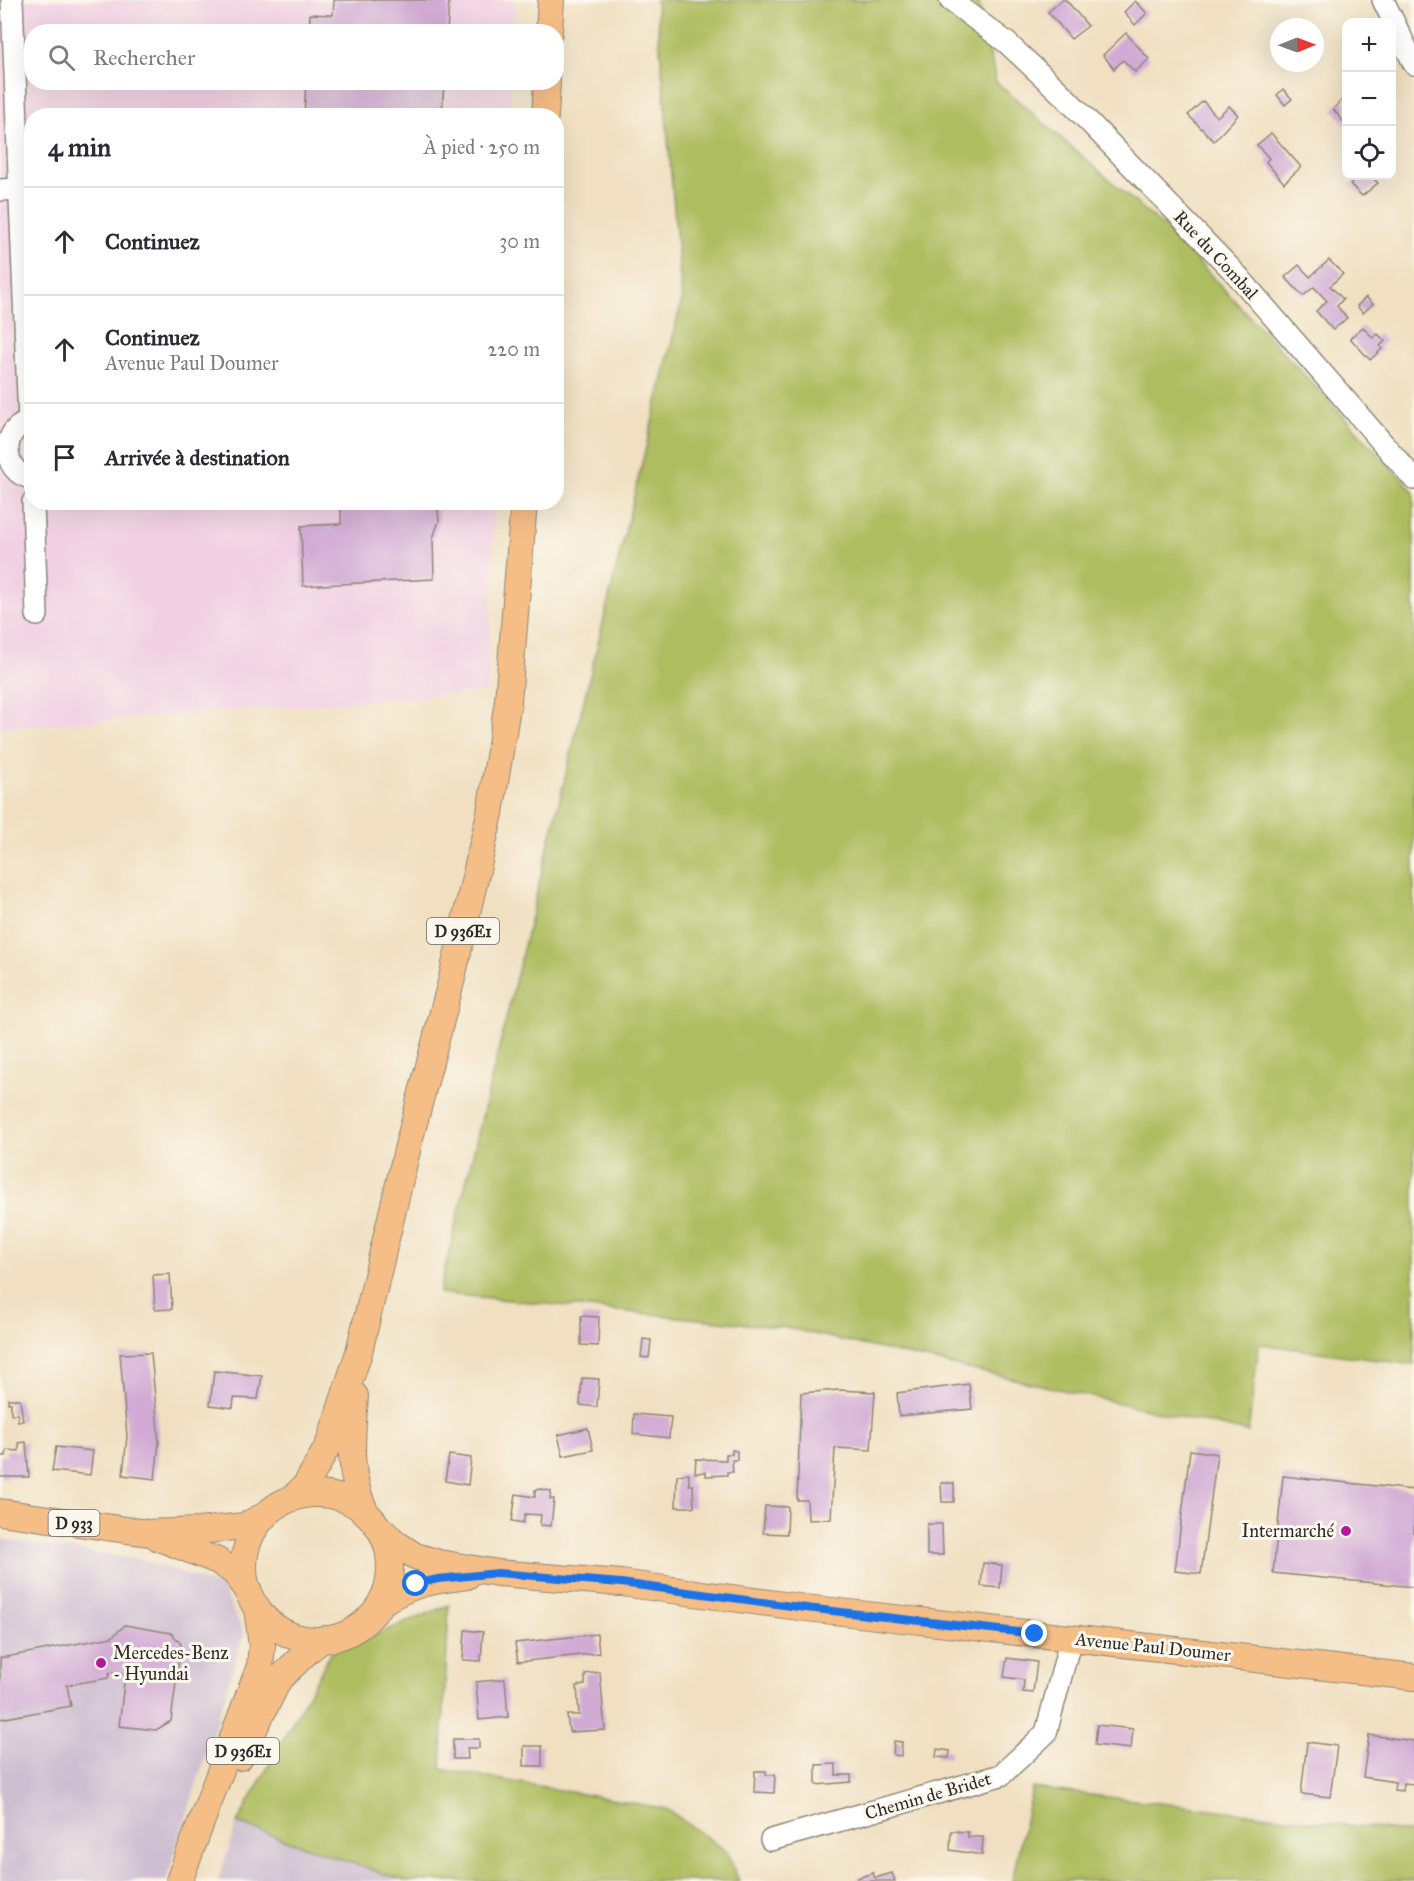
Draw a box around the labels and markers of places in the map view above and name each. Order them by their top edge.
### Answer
place label: Intermarché [1242,1520,1335,1542]
marker: Intermarché [1339,1524,1353,1538]
place label: Mercedes-Benz - Hyundai [113,1642,229,1685]
marker: Mercedes-Benz - Hyundai [94,1656,108,1670]

